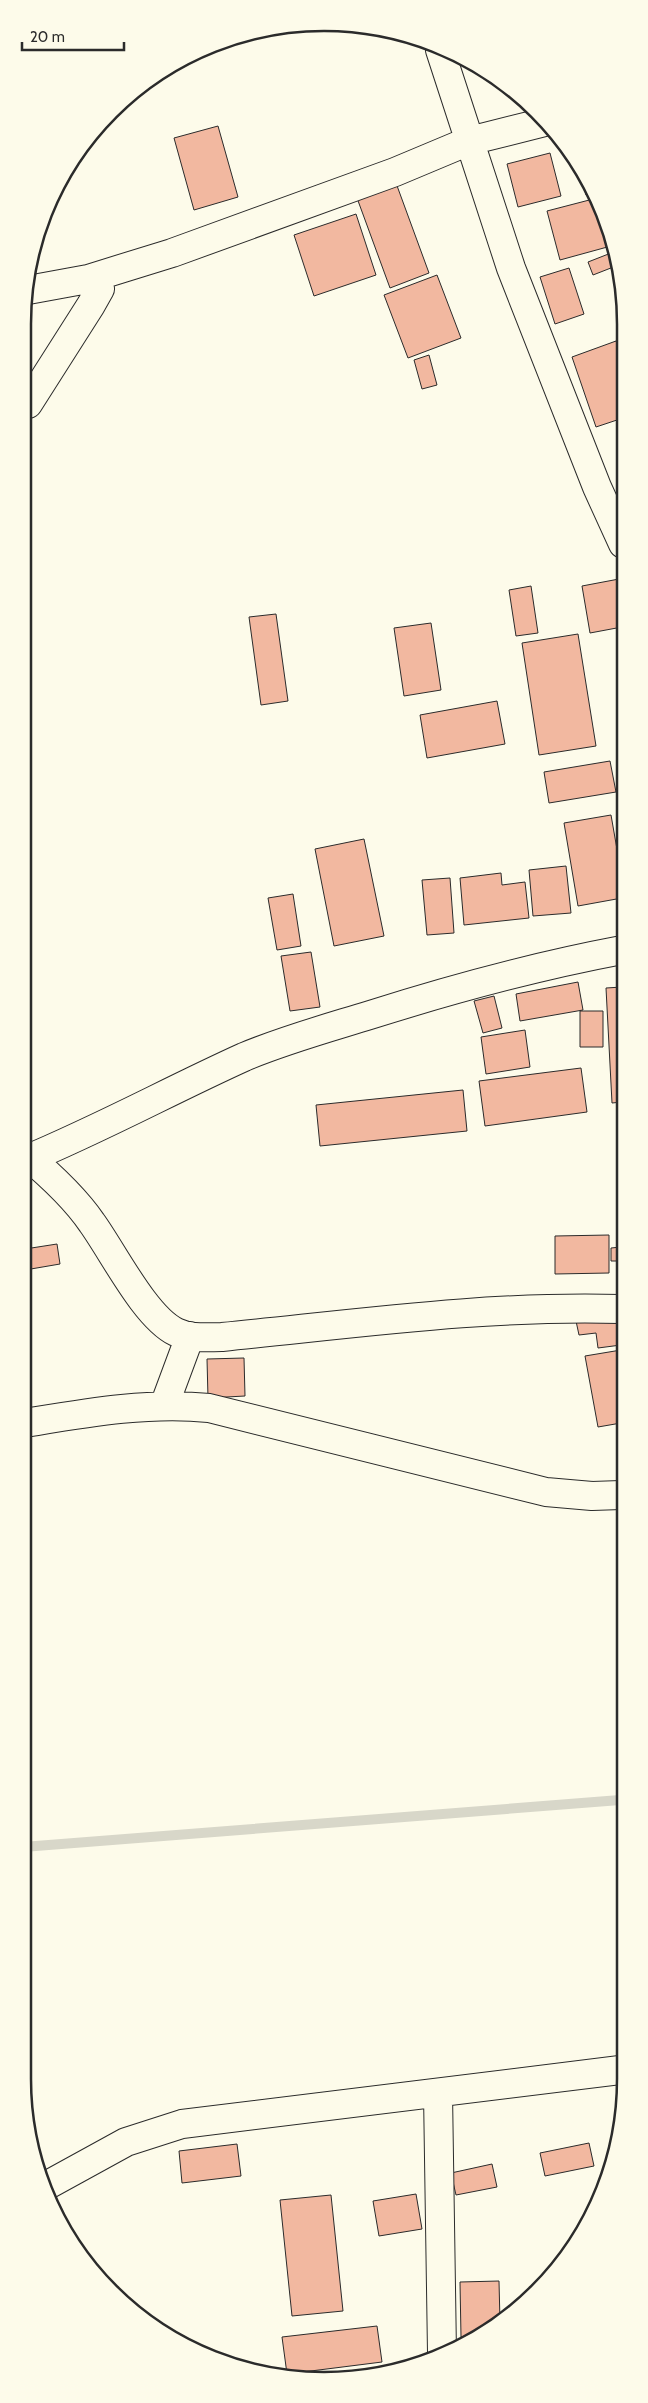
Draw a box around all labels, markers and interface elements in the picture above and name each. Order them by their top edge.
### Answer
scale bar [22,20,125,52]
text: 20 m [30,28,65,46]

